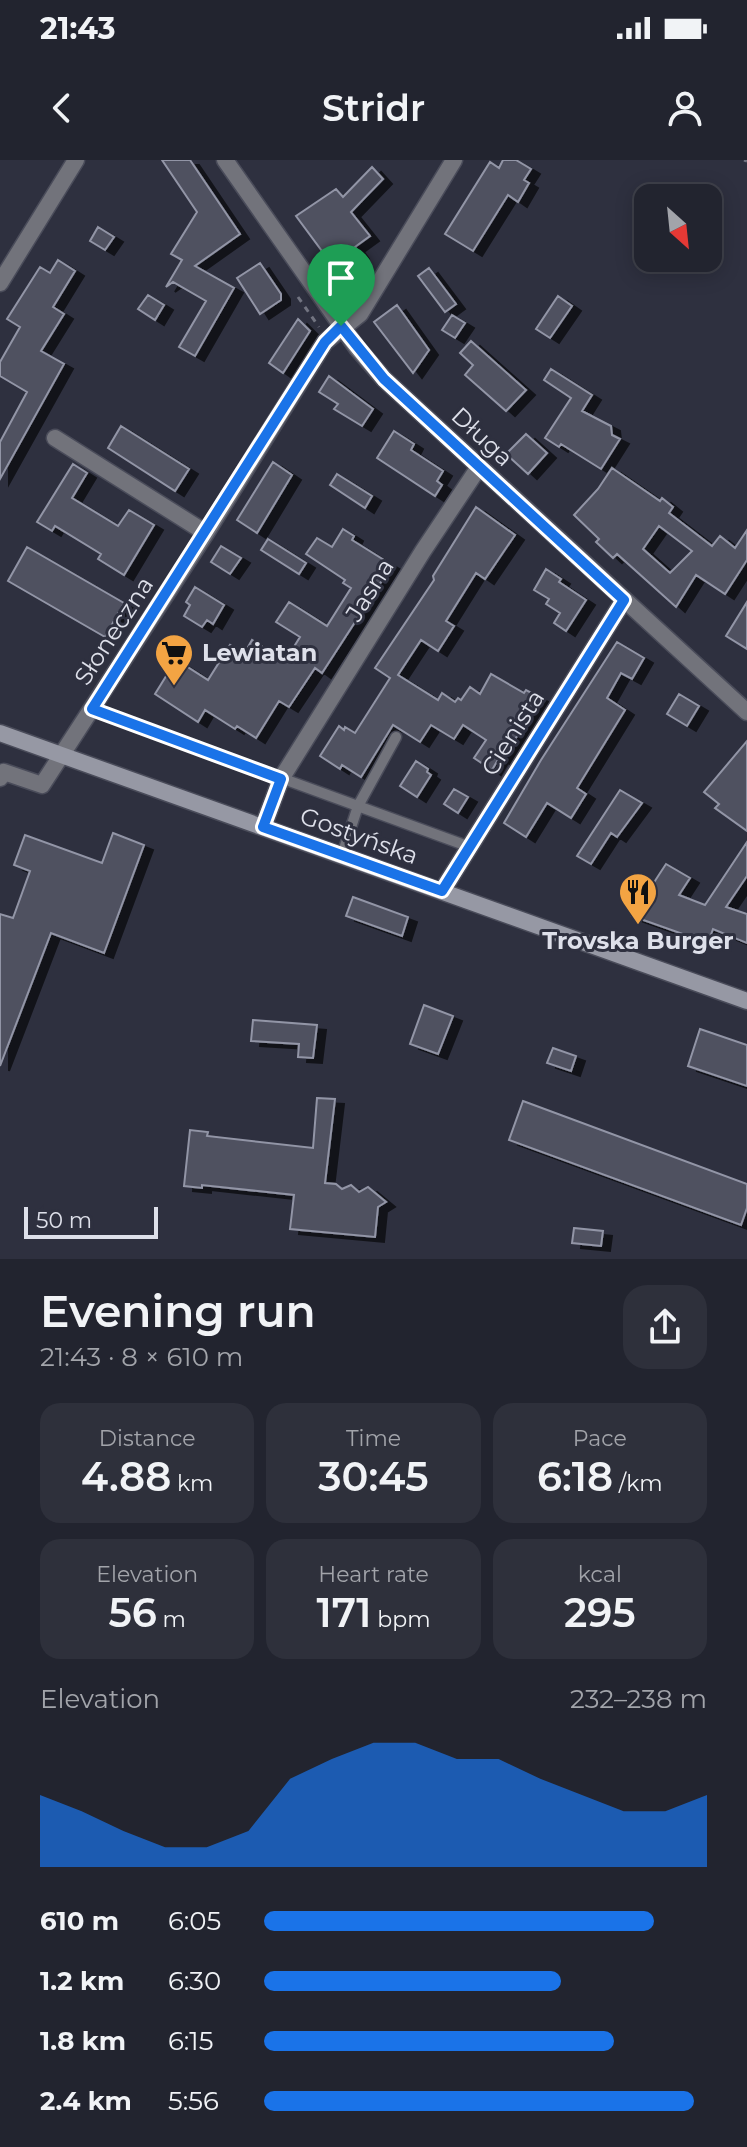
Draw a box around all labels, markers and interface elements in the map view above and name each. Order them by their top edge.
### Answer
text: 21:43 [40,10,116,47]
icon: back [40,86,84,130]
text: Stridr [322,86,425,130]
icon: person [663,86,707,130]
north arrow [634,184,722,272]
map controls [634,184,722,272]
pin [307,244,375,326]
icon: arrive [319,256,363,300]
street label: Długa [446,401,519,472]
street label: Jasna [339,553,400,627]
street label: Słoneczna [68,571,159,690]
supermarket icon: Lewiatan [153,632,195,687]
place label: Lewiatan [202,638,317,667]
street label: Cienista [475,684,550,781]
street label: Gostyńska [296,801,422,870]
restaurant icon: Trovska Burger [617,871,659,926]
place label: Trovska Burger [542,926,734,955]
scale bar [24,1203,158,1239]
text: 50 m [36,1207,92,1234]
text: Evening run [40,1284,316,1338]
button: share [623,1285,707,1369]
text: 21:43 · 8 × 610 m [40,1341,243,1373]
text: Distance [99,1425,195,1452]
text: Time [346,1425,401,1452]
text: Pace [573,1425,627,1452]
text: 4.88 [81,1452,171,1501]
text: 30:45 [318,1452,429,1501]
text: 6:18 [537,1452,613,1501]
text: km [171,1470,213,1497]
text: /km [613,1470,663,1497]
text: Elevation [96,1561,198,1588]
text: Heart rate [318,1561,429,1588]
text: kcal [578,1561,622,1588]
text: 56 [108,1588,157,1637]
text: 171 [316,1588,372,1637]
text: 295 [564,1588,636,1637]
text: m [157,1606,186,1633]
text: bpm [372,1606,431,1633]
text: Elevation [40,1683,160,1715]
text: 232–238 m [570,1683,707,1715]
text: 610 m [40,1905,119,1937]
text: 6:05 [168,1905,221,1937]
text: 1.2 km [40,1965,124,1997]
text: 6:30 [168,1965,221,1997]
text: 1.8 km [40,2025,126,2057]
text: 6:15 [168,2025,213,2057]
text: 2.4 km [40,2085,132,2117]
text: 5:56 [168,2085,219,2117]

